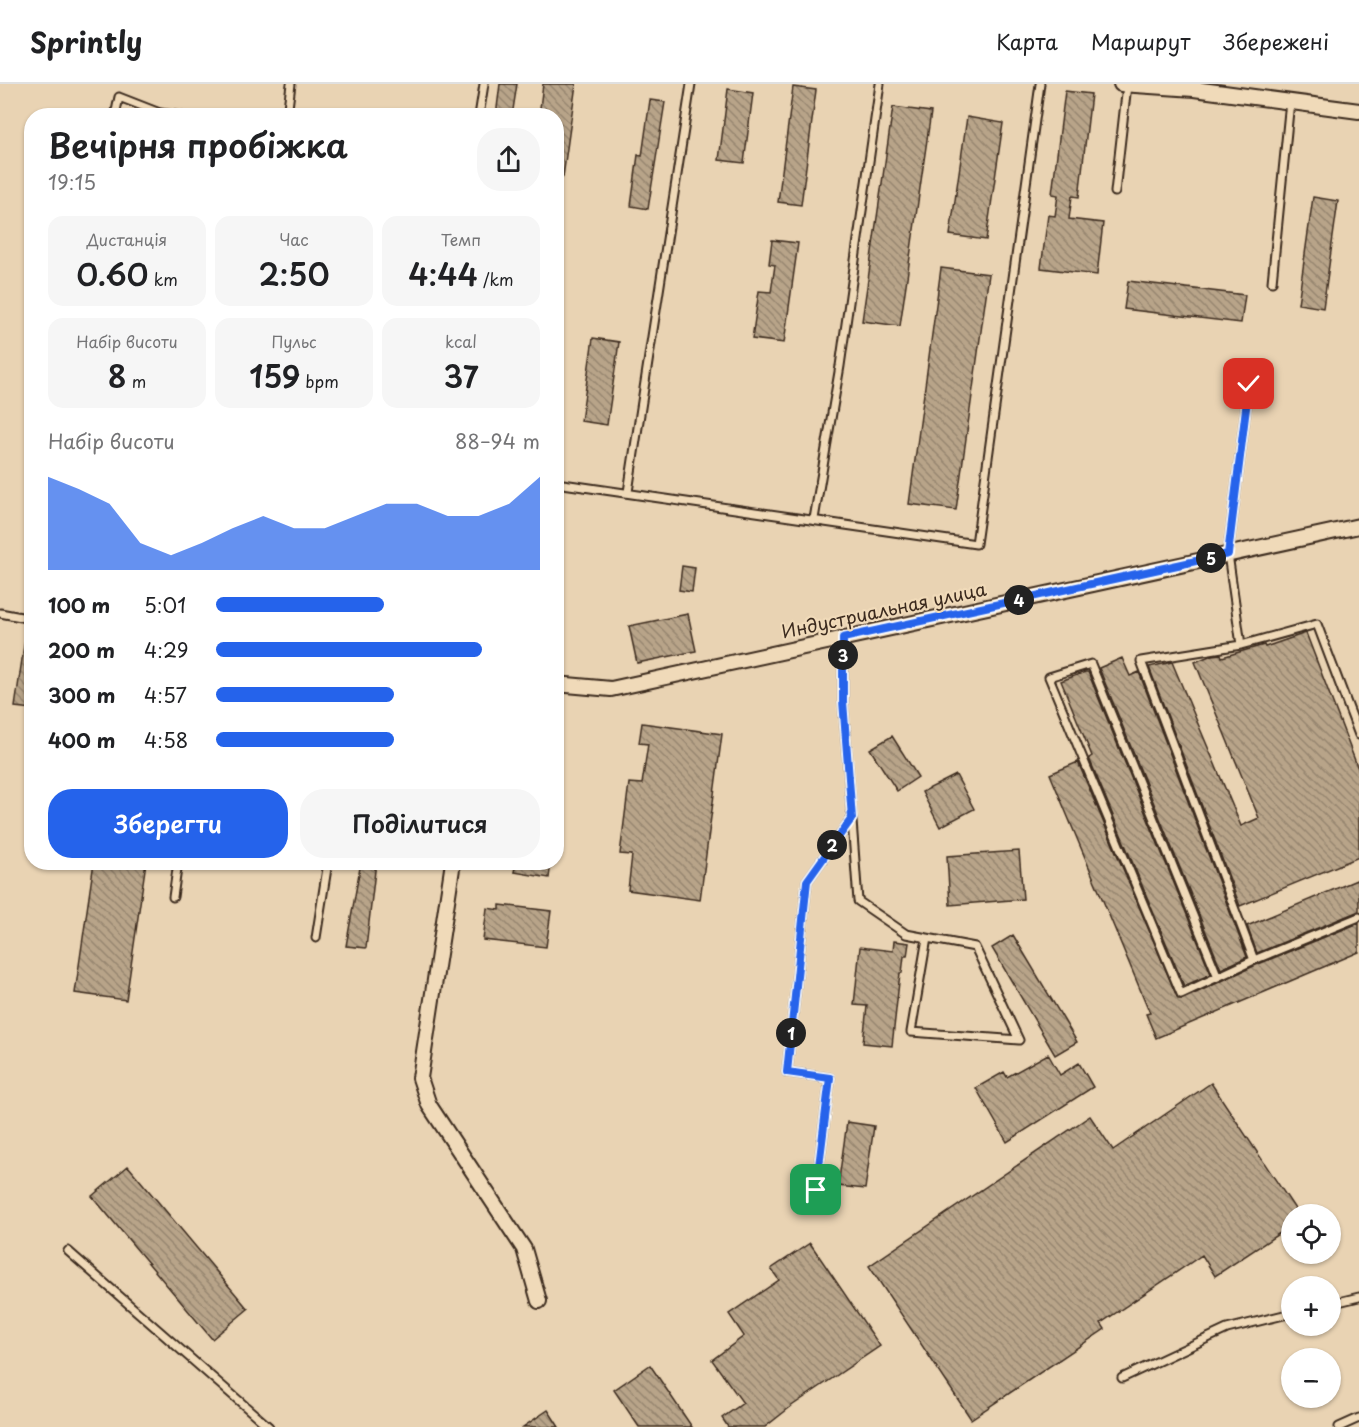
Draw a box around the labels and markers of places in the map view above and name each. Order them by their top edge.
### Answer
pin [1223,358,1274,409]
pin: 5 [1196,543,1226,573]
pin: 4 [1004,585,1034,615]
pin: 3 [828,640,858,670]
pin: 2 [817,830,847,860]
pin: 1 [776,1018,806,1048]
pin [790,1164,841,1215]

